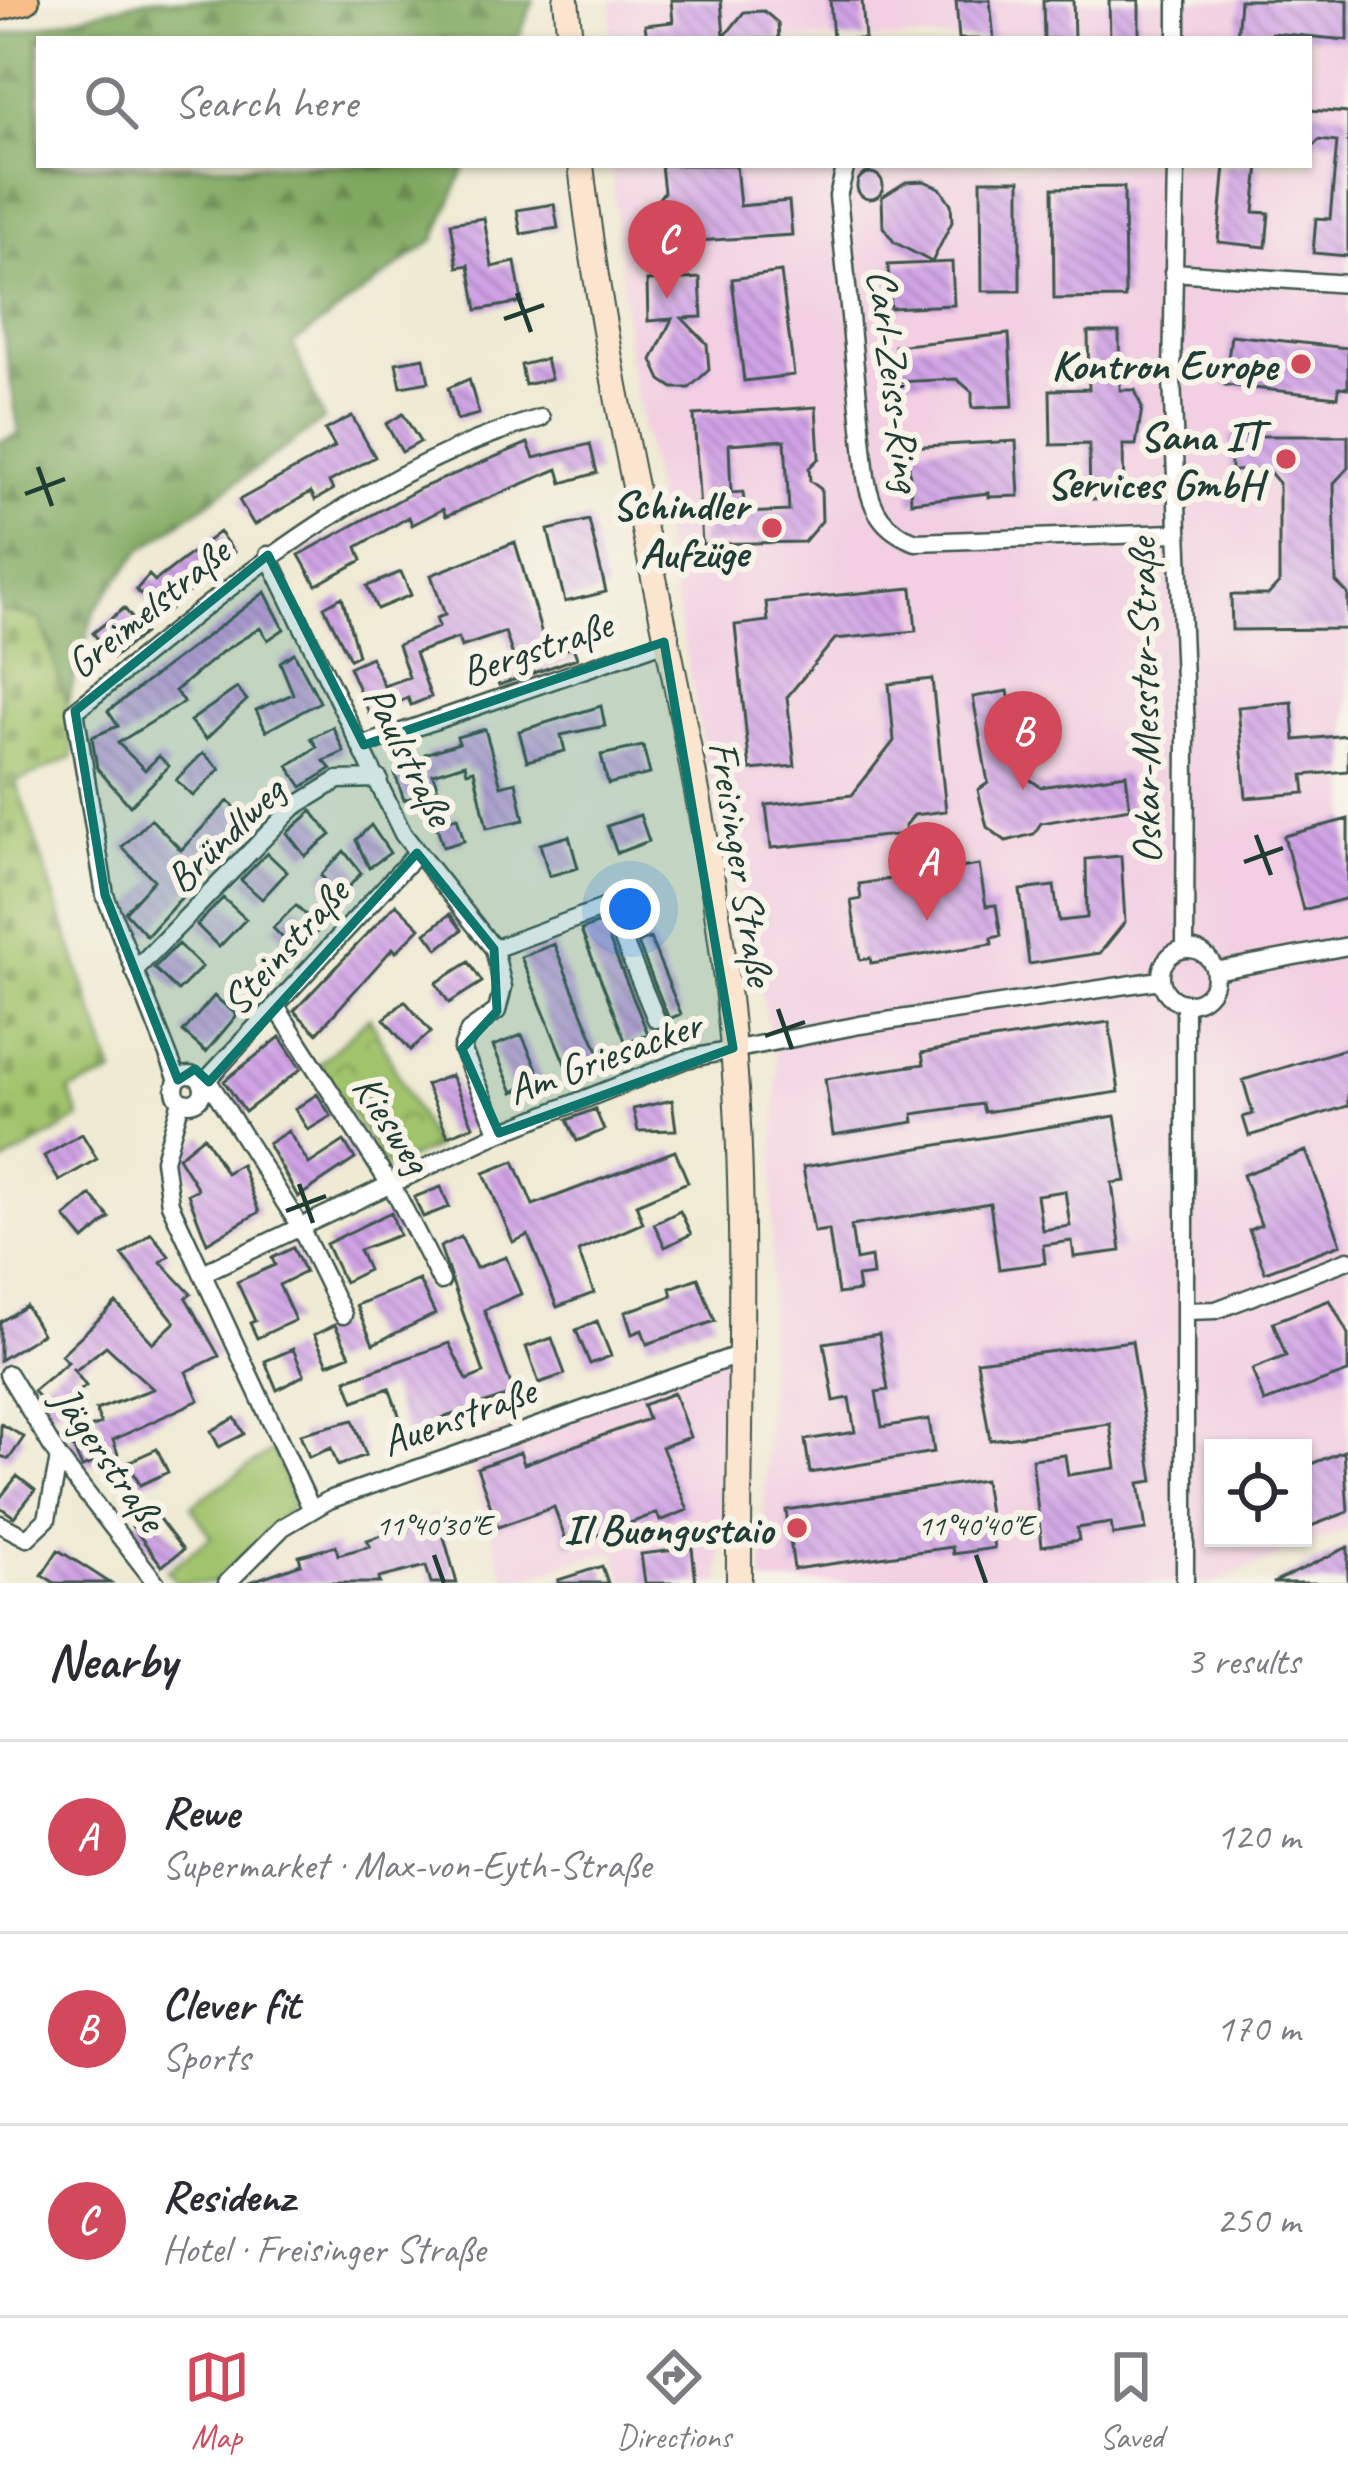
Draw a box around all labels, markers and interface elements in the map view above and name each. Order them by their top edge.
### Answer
search box [36,36,1312,168]
icon: search [78,69,144,135]
text: Search here [174,74,357,131]
pin: C [628,200,706,299]
street label: Carl-Zeiss-Ring [855,267,935,497]
place label: Kontron Europe [1051,339,1280,392]
marker: Kontron Europe [1288,351,1314,377]
place label: Sana IT Services GmbH [1047,410,1272,511]
marker: Sana IT Services GmbH [1273,446,1299,472]
place label: Schindler Aufzüge [612,479,753,580]
marker: Schindler Aufzüge [759,515,785,541]
street label: Greimelstraße [55,524,243,690]
street label: Oskar-Messter-Straße [1115,534,1174,864]
street label: Bergstraße [454,597,622,699]
street label: Paulstraße [351,677,468,837]
pin: B [984,691,1062,790]
street label: Freisinger Straße [696,737,788,993]
street label: Bründlweg [154,763,298,905]
pin: A [888,822,966,921]
street label: Steinstraße [210,865,363,1027]
your location [600,879,660,939]
street label: Am Griesacker [500,997,711,1117]
street label: Kiesweg [340,1064,444,1185]
street label: Auenstraße [374,1363,546,1469]
street label: Jägerstraße [38,1374,180,1545]
map controls [1204,1439,1312,1547]
button: locate [1204,1439,1312,1547]
place label: Il Buongustaio [564,1503,776,1556]
text: 11°40'30"E [376,1506,496,1544]
text: 11°40'40"E [918,1506,1038,1544]
marker: Il Buongustaio [784,1515,810,1541]
text: Nearby [48,1629,176,1693]
text: 3 results [1186,1637,1300,1686]
text: Rewe [162,1784,239,1841]
text: A [77,1812,97,1861]
text: 120 m [1216,1812,1300,1861]
text: Supermarket · Max-von-Eyth-Straße [162,1841,651,1890]
text: Clever fit [162,1976,299,2033]
text: B [77,2004,97,2053]
text: 170 m [1216,2004,1300,2053]
text: Sports [162,2033,250,2082]
text: Residenz [162,2168,294,2225]
text: C [78,2196,96,2245]
text: 250 m [1216,2196,1300,2245]
text: Hotel · Freisinger Straße [162,2225,485,2274]
tab: Map [184,2344,250,2458]
tab: Directions [617,2344,731,2458]
tab: Saved [1098,2344,1164,2458]

